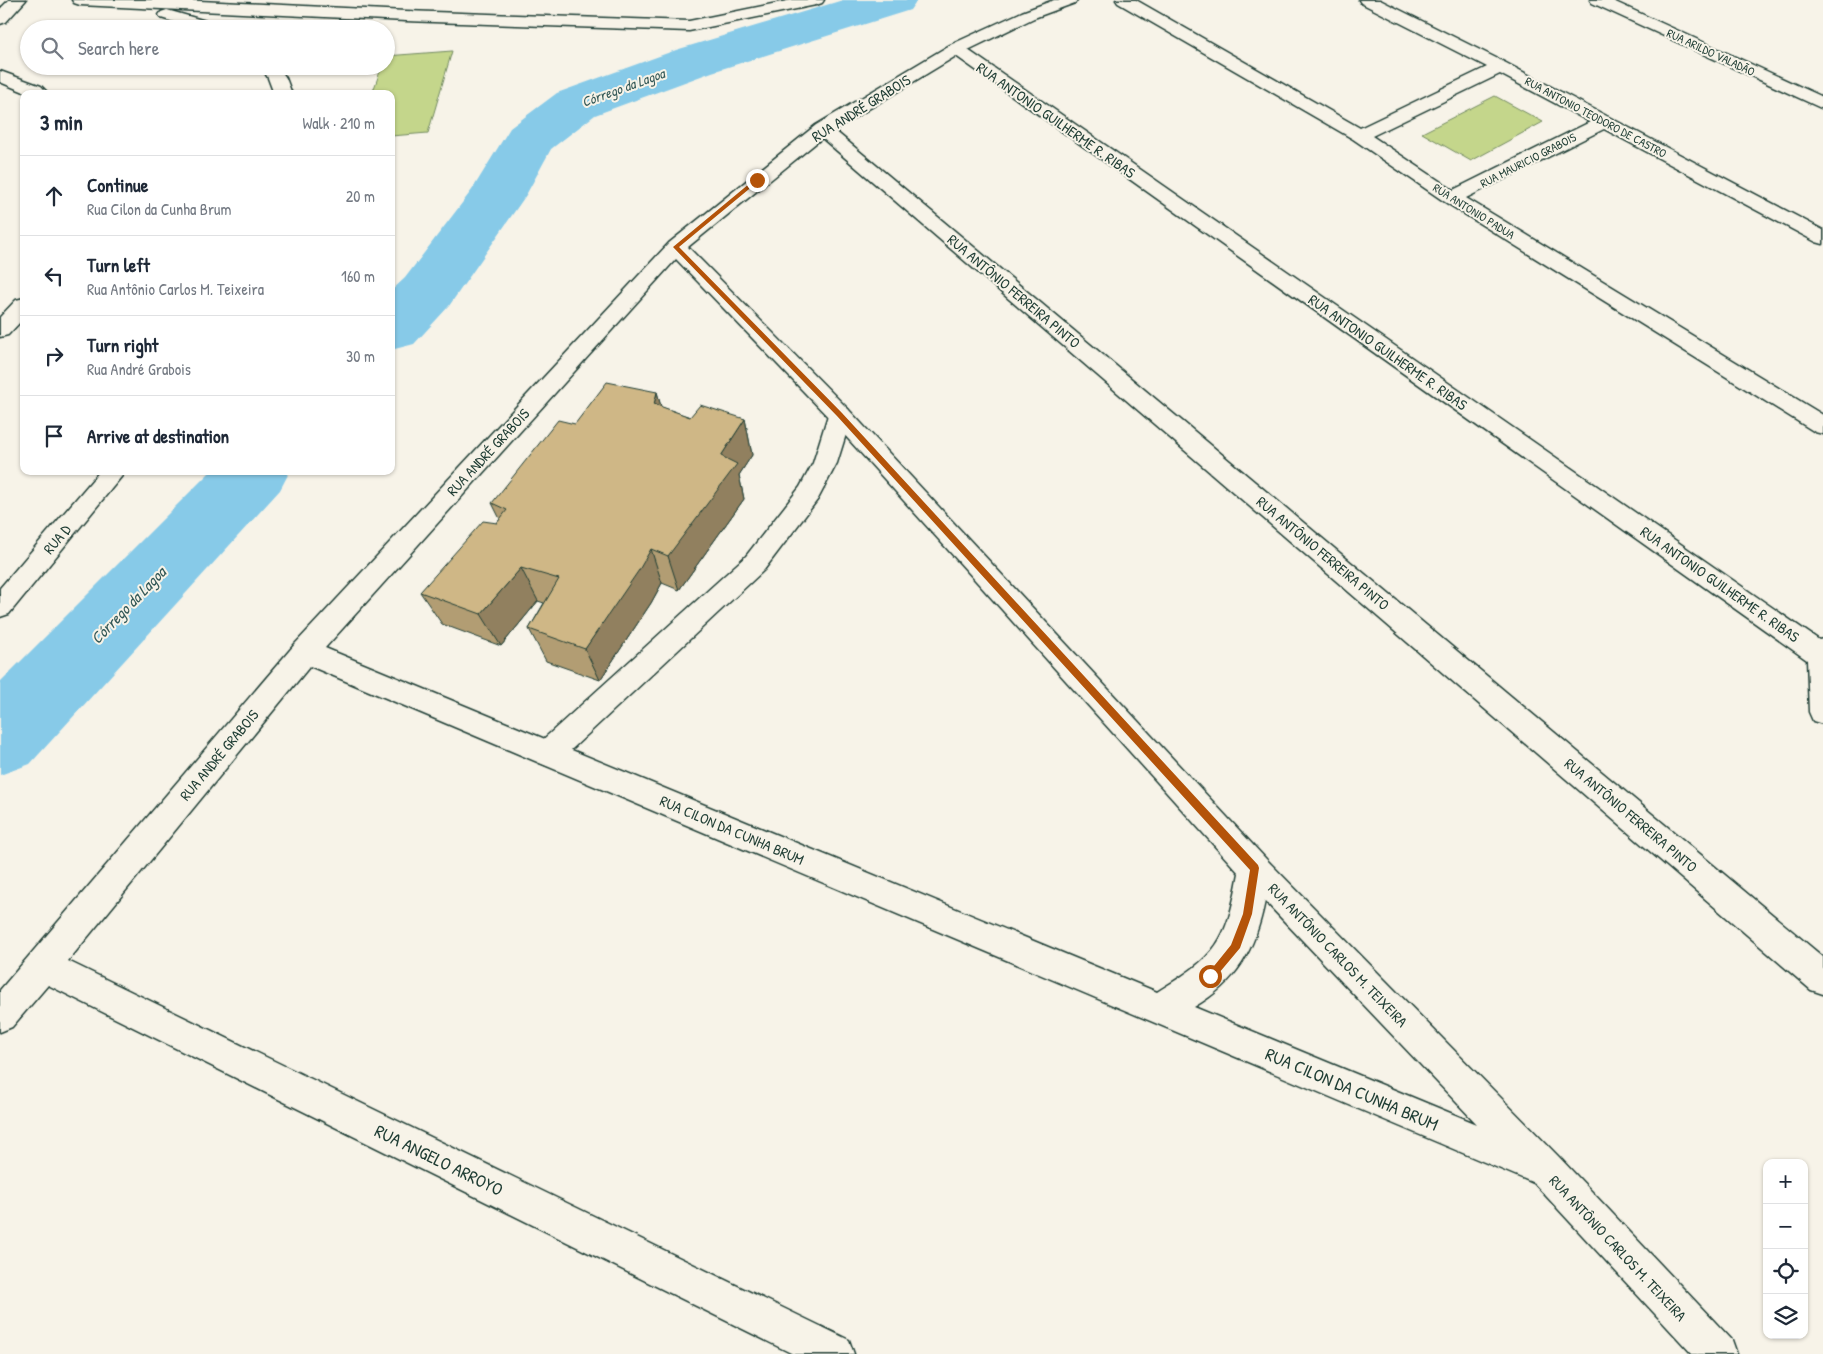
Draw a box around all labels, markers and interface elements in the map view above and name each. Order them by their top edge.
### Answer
search box [20,20,395,75]
street label: RUA ARILDO VALADÃO [1664,24,1758,80]
icon: search [38,34,66,62]
text: Search here [78,35,159,61]
street label: RUA ANTONIO GUILHERME R. RIBAS [972,57,1140,183]
water label: Córrego da Lagoa [579,63,669,112]
street label: RUA ANDRÉ GRABOIS [808,69,914,147]
street label: RUA ANTONIO TEODORO DE CASTRO [1522,72,1670,162]
text: 3 min [40,108,83,137]
text: Walk · 210 m [302,112,375,134]
street label: RUA MAURICIO GRABOIS [1477,128,1579,192]
route end [746,169,769,192]
text: Continue [87,172,148,198]
street label: RUA ANTONIO PADUA [1430,179,1518,243]
icon: ahead [40,182,68,210]
text: 20 m [346,185,375,207]
text: Rua Cilon da Cunha Brum [87,198,231,220]
street label: RUA ANTÔNIO FERREIRA PINTO [943,229,1085,353]
text: Turn left [87,252,150,278]
icon: left [40,262,68,290]
text: 160 m [341,265,375,287]
text: Rua Antônio Carlos M. Teixeira [87,278,264,300]
street label: RUA ANTONIO GUILHERME R. RIBAS [1304,289,1472,415]
text: Turn right [87,332,158,358]
icon: right [40,342,68,370]
text: 30 m [346,345,375,367]
text: Rua André Grabois [87,358,191,380]
street label: RUA ANDRÉ GRABOIS [442,404,534,500]
icon: arrive [40,422,68,450]
text: Arrive at destination [87,423,229,449]
street label: RUA ANTÔNIO FERREIRA PINTO [1252,491,1394,615]
street label: RUA D [38,519,76,558]
street label: RUA ANTONIO GUILHERME R. RIBAS [1636,521,1804,647]
water label: Córrego da Lagoa [86,560,172,648]
street label: RUA ANDRÉ GRABOIS [175,705,263,805]
street label: RUA ANTÔNIO FERREIRA PINTO [1560,753,1702,877]
street label: RUA CILON DA CUNHA BRUM [657,790,807,870]
street label: RUA ANTÔNIO CARLOS M. TEIXEIRA [1264,878,1413,1032]
route start [1199,965,1222,988]
street label: RUA CILON DA CUNHA BRUM [1262,1041,1442,1137]
street label: RUA ANGELO ARROYO [371,1118,507,1202]
map controls [1763,1159,1808,1339]
button: + [1763,1159,1808,1204]
street label: RUA ANTÔNIO CARLOS M. TEIXEIRA [1545,1170,1692,1326]
button: − [1763,1204,1808,1249]
button: locate [1763,1249,1808,1294]
button: layers [1763,1294,1808,1339]

